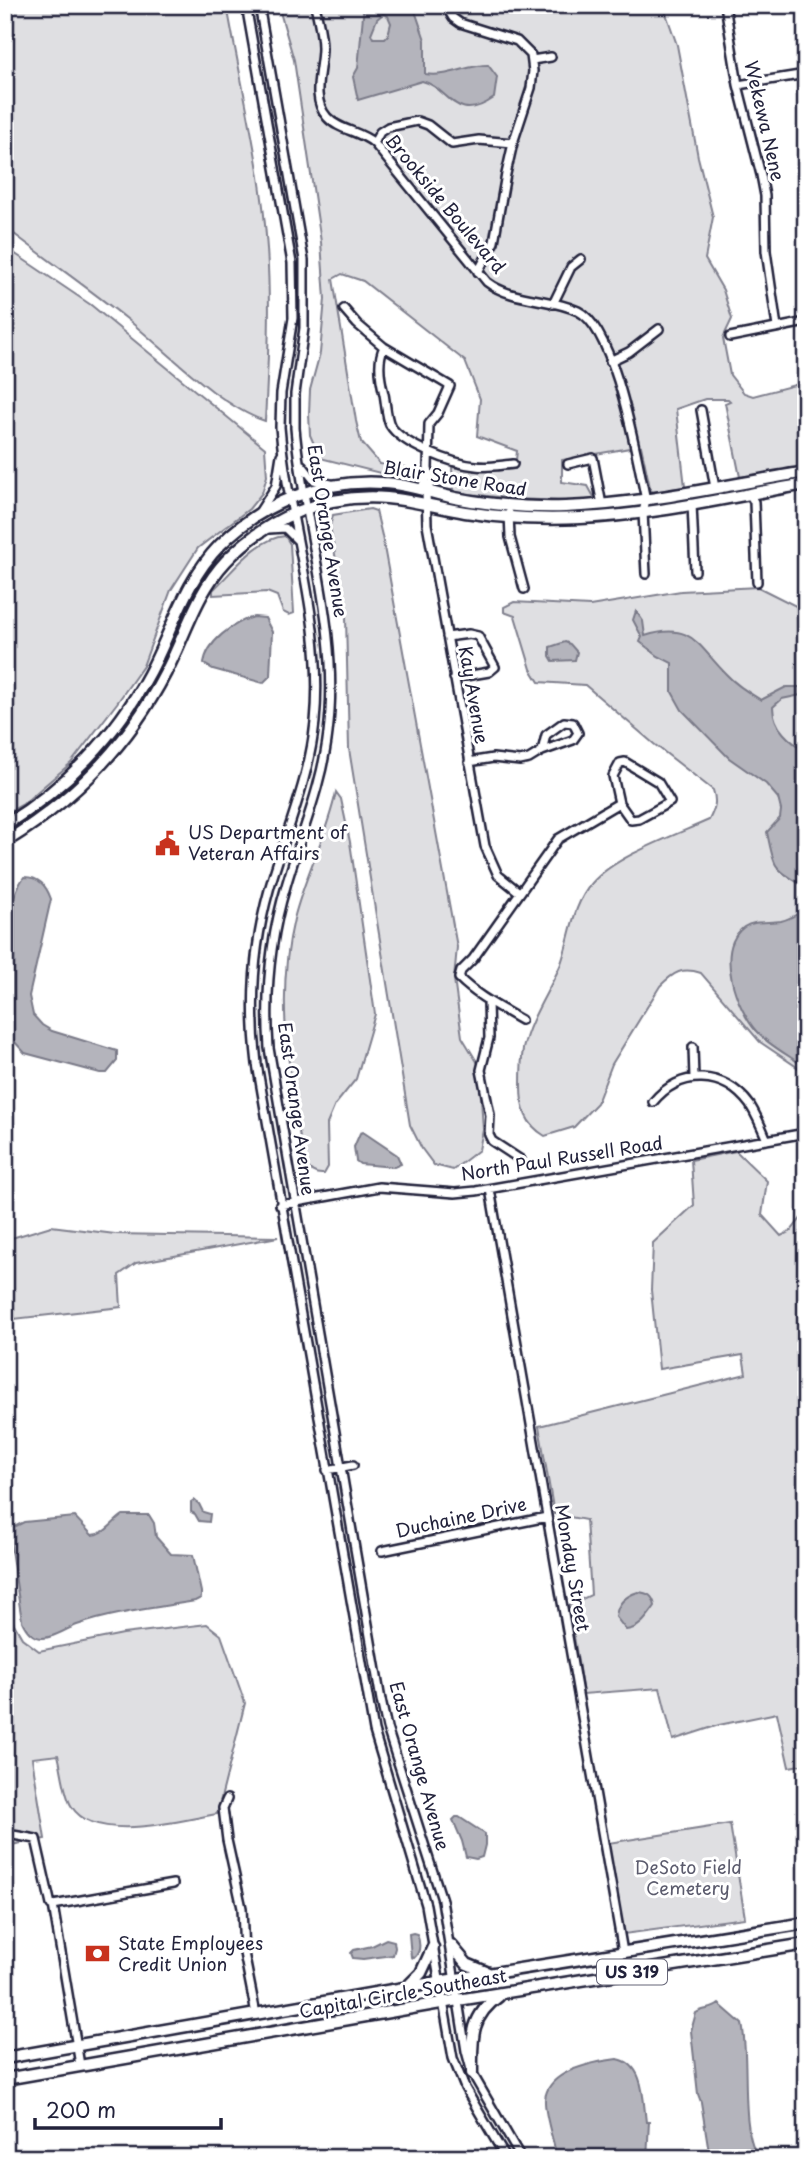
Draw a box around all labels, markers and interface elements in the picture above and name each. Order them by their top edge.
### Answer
street label: Wekewa Nene [738,58,792,184]
street label: Brookside Boulevard [380,127,513,279]
street label: East Orange Avenue [301,442,356,619]
street label: Blair Stone Road [382,453,529,502]
street label: Kay Avenue [453,644,496,746]
place label: US Department of Veteran Affairs [188,818,349,866]
public building icon: US Department of Veteran Affairs [154,829,182,857]
street label: East Orange Avenue [272,1020,323,1197]
street label: North Paul Russell Road [459,1128,664,1187]
street label: Duchaine Drive [393,1489,529,1544]
street label: Monday Street [549,1502,598,1634]
street label: East Orange Avenue [383,1678,458,1853]
park label: DeSoto Field Cemetery [634,1853,742,1901]
place label: State Employees Credit Union [118,1929,263,1977]
bank icon: State Employees Credit Union [84,1940,112,1968]
road number: US 319 [597,1960,667,1984]
street label: Capital Circle Southeast [297,1961,509,2024]
scale bar [35,2086,220,2130]
text: 200 m [46,2093,116,2125]

